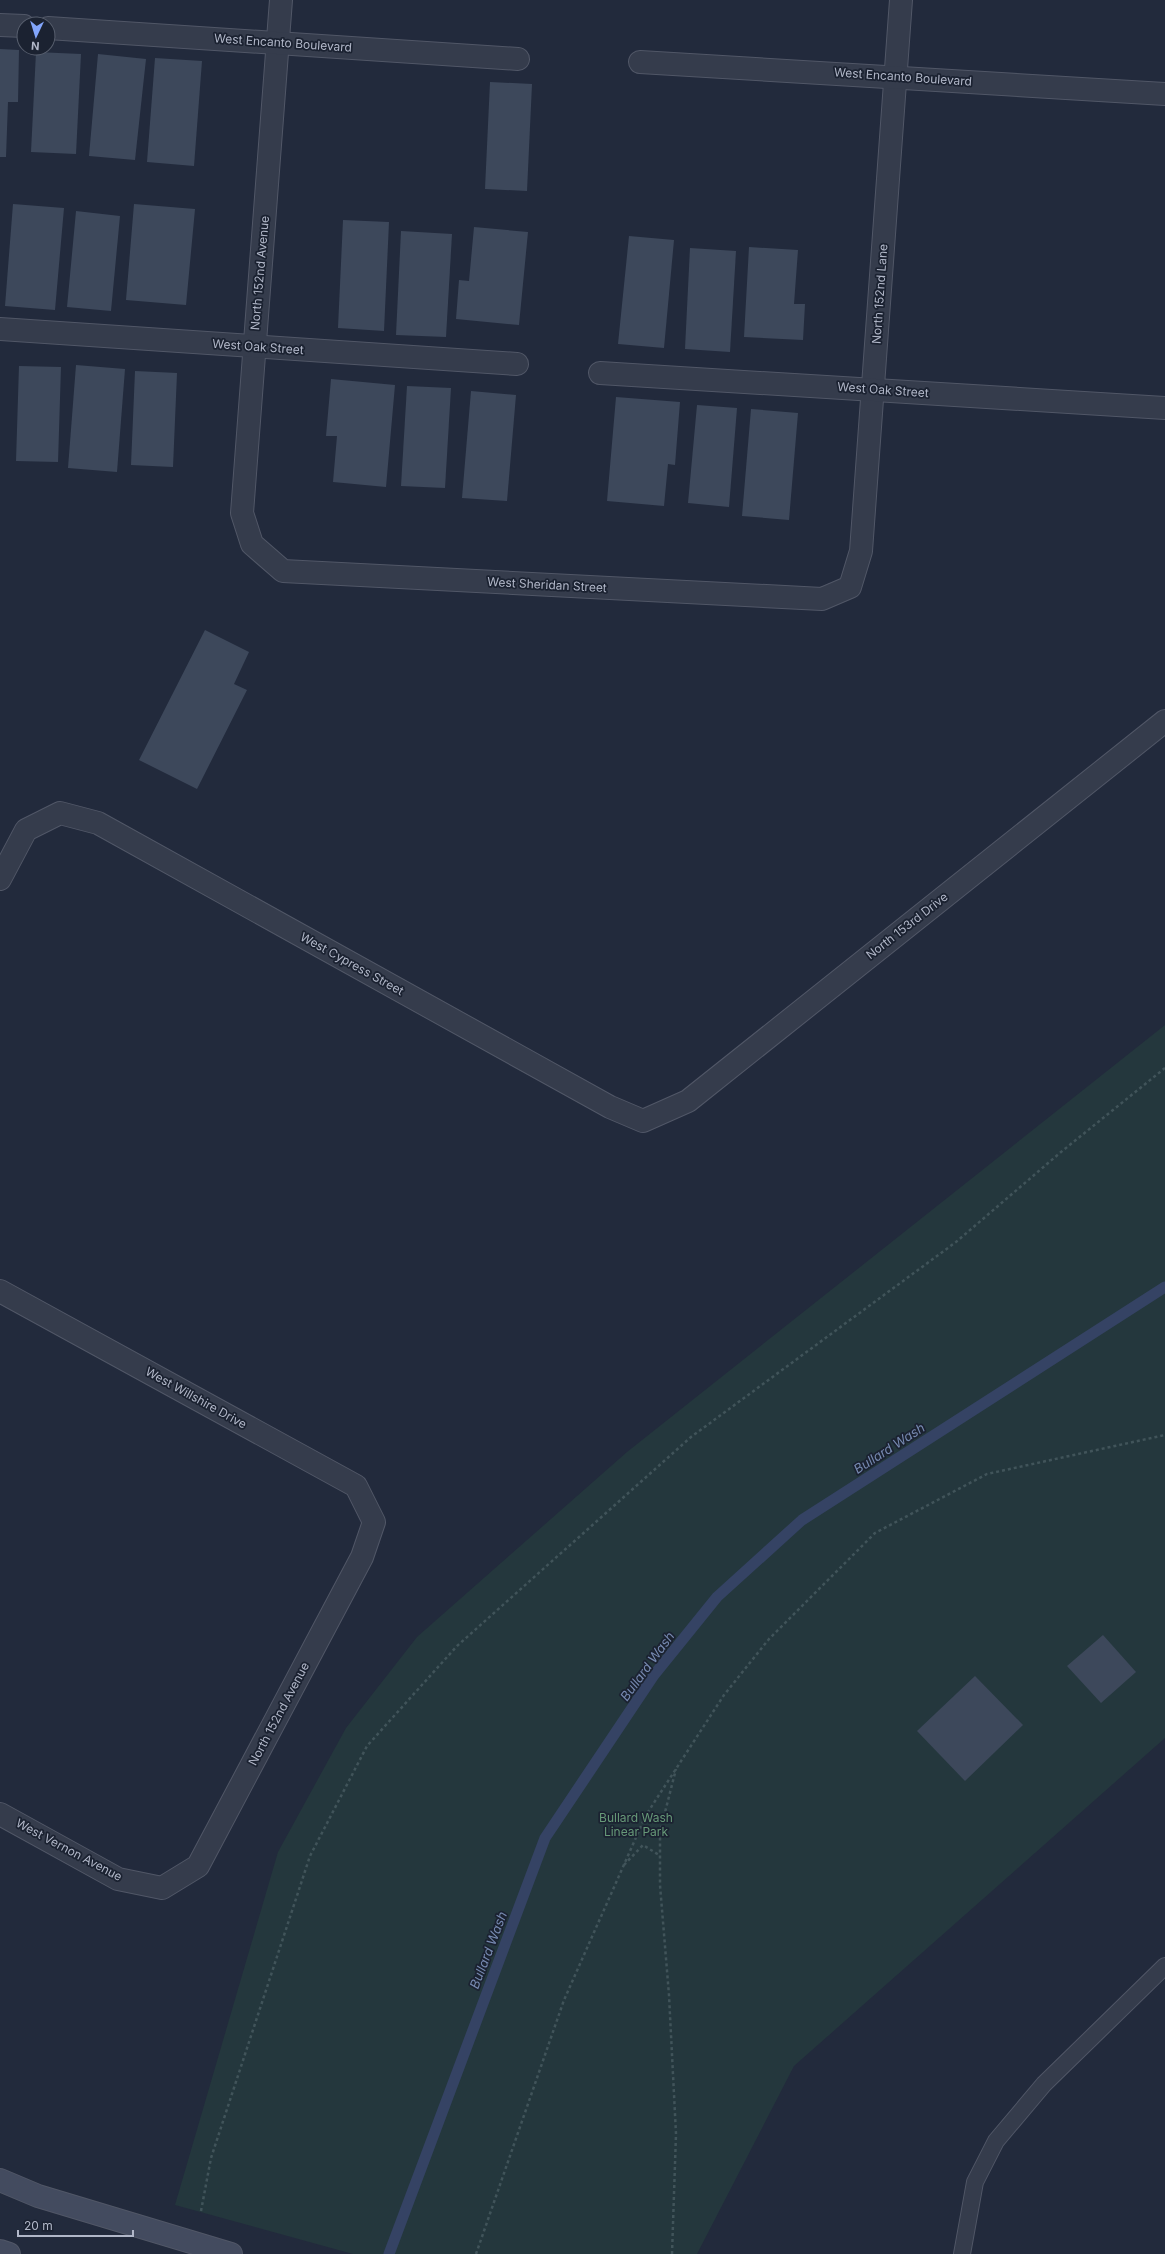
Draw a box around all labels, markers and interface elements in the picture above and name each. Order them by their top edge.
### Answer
north arrow [16,16,56,56]
street label: West Encanto Boulevard [214,30,353,55]
text: N [31,39,40,53]
street label: West Encanto Boulevard [834,64,973,89]
street label: North 152nd Avenue [247,215,272,331]
street label: North 152nd Lane [869,243,890,344]
street label: West Oak Street [212,336,304,357]
street label: West Oak Street [837,379,929,400]
street label: West Sheridan Street [487,574,607,595]
street label: North 153rd Drive [863,889,951,962]
street label: West Cypress Street [298,929,407,998]
street label: West Willshire Drive [143,1364,249,1432]
water label: Bullard Wash [850,1419,928,1477]
water label: Bullard Wash [617,1628,678,1704]
street label: North 152nd Avenue [245,1660,312,1768]
park label: Bullard Wash Linear Park [599,1810,673,1839]
street label: West Vernon Avenue [14,1815,125,1884]
water label: Bullard Wash [466,1909,510,1991]
scale bar [18,2212,133,2238]
text: 20 m [24,2218,53,2233]

